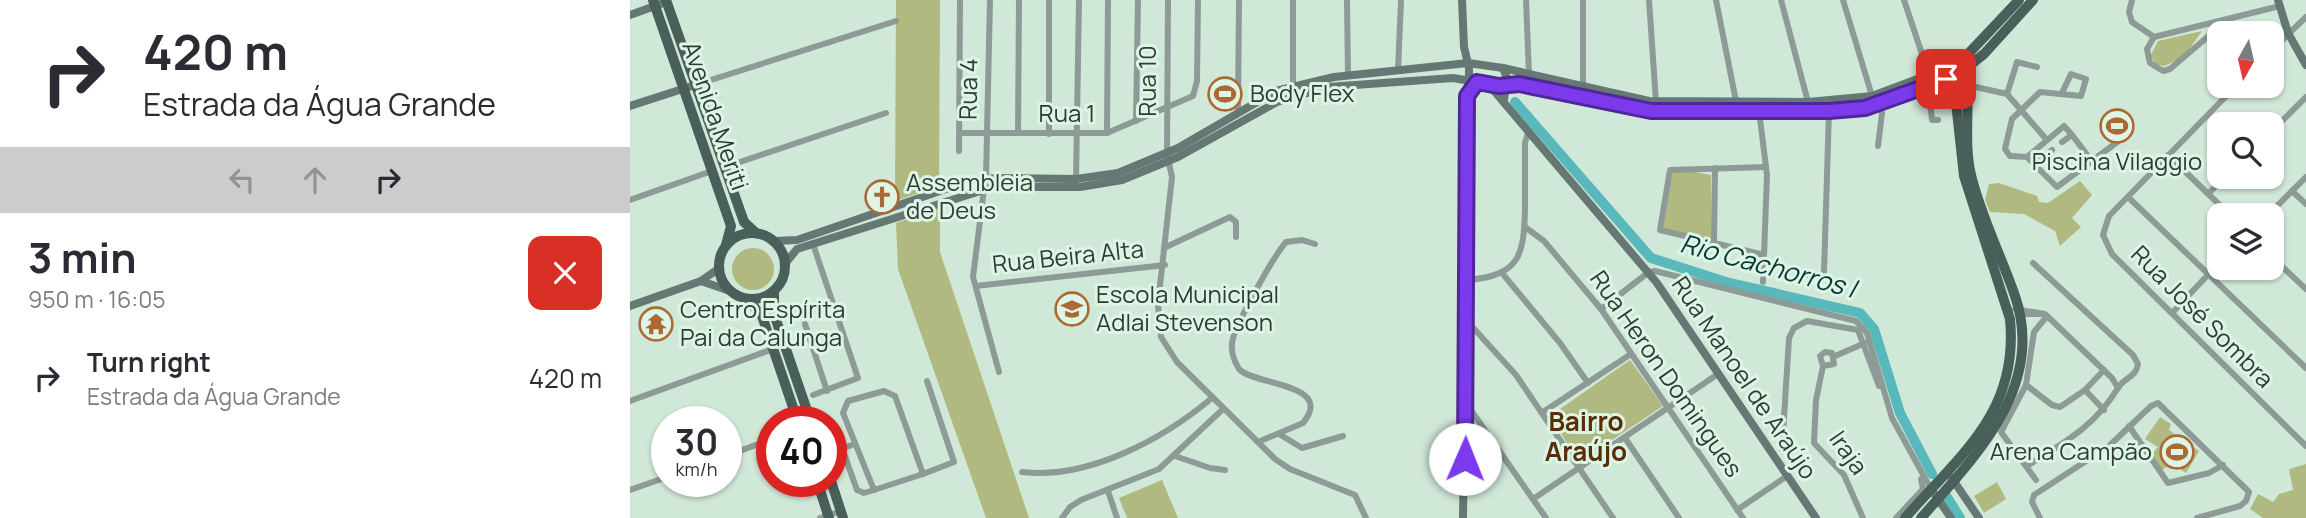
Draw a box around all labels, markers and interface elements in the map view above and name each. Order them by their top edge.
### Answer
text: 420 m [143,18,288,85]
north arrow [2207,21,2284,98]
map controls [2207,21,2284,280]
icon: right [28,28,119,119]
street label: Avenida Meriti [676,37,757,194]
street label: Rua 10 [1130,45,1163,117]
pin [1916,49,1976,109]
street label: Rua 4 [950,58,985,120]
icon: arrive [1927,60,1965,98]
sports icon: Body Flex [1206,75,1244,113]
place label: Body Flex [1250,76,1355,109]
text: Estrada da Água Grande [143,82,496,126]
street label: Rua 1 [1039,96,1095,129]
sports icon: Piscina Vilaggio [2098,107,2136,145]
button: search [2207,112,2284,189]
place label: Piscina Vilaggio [2032,144,2202,177]
icon: left [223,161,261,199]
icon: ahead [296,161,334,199]
icon: right [369,161,407,199]
place label: Assembleia de Deus [906,165,1033,226]
church icon: Assembleia de Deus [863,178,901,216]
button: layers [2207,203,2284,280]
water label: Rio Cachorros I [1677,224,1863,306]
text: 3 min [28,228,137,286]
street label: Rua Beira Alta [991,231,1145,280]
button: close [528,236,602,310]
street label: Rua José Sombra [2124,237,2282,395]
street label: Rua Heron Domingues [1583,263,1751,483]
street label: Rua Manoel de Araújo [1665,269,1825,485]
place label: Escola Municipal Adlai Stevenson [1096,277,1279,338]
text: 950 m · 16:05 [28,283,166,315]
school or university icon: Escola Municipal Adlai Stevenson [1053,290,1091,328]
place label: Centro Espírita Pai da Calunga [680,292,845,353]
temple icon: Centro Espírita Pai da Calunga [637,305,675,343]
text: Turn right [87,344,211,380]
icon: right [28,359,66,397]
text: 420 m [529,360,602,396]
text: Estrada da Água Grande [87,380,341,412]
district label: Bairro Araújo [1545,403,1627,469]
speed limit sign: 40 [756,406,847,497]
text: 30 [675,418,718,466]
position arrow [1428,422,1502,496]
street label: Iraja [1822,424,1876,481]
sports icon: Arena Campão [2158,433,2196,471]
place label: Arena Campão [1990,434,2152,467]
text: km/h [676,457,717,481]

